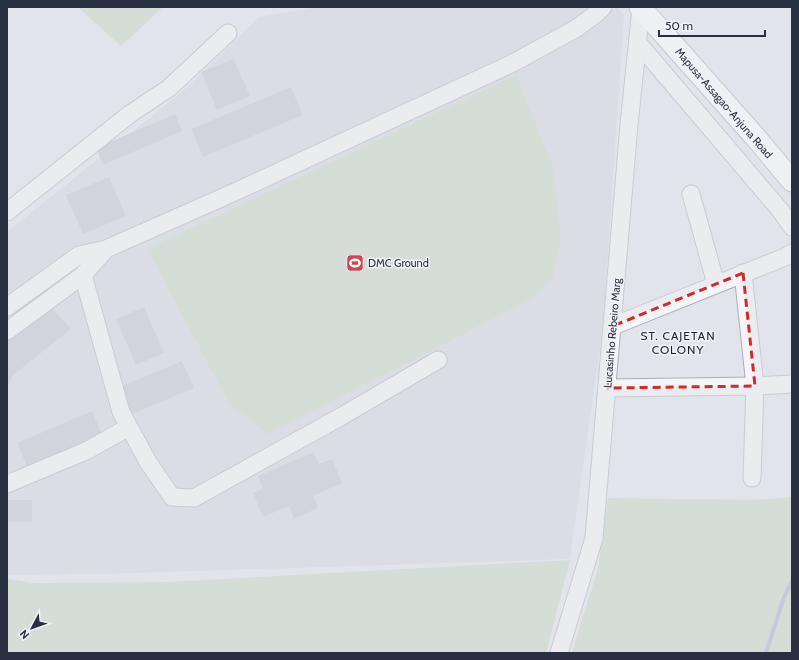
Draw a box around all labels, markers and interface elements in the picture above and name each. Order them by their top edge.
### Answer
scale bar [659,12,765,38]
text: 50 m [665,18,693,33]
street label: Mapusa-Assagao-Anjuna Road [672,45,776,161]
sports icon: DMC Ground [345,253,365,273]
place label: DMC Ground [368,256,429,270]
street label: Lucasinho Rebeiro Marg [600,277,624,388]
district label: ST. CAJETAN COLONY [640,328,716,357]
north arrow [12,608,52,648]
text: N [17,627,32,642]

